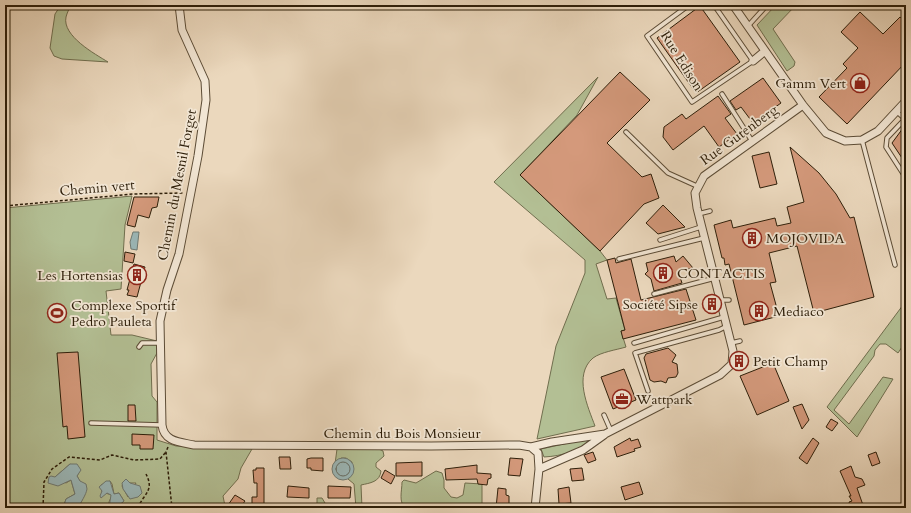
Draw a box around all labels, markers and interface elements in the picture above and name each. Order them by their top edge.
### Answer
street label: Rue Edison [656,27,708,95]
shop icon: Gamm Vert [849,72,871,94]
place label: Gamm Vert [775,74,847,93]
street label: Rue Gutenberg [696,100,782,170]
street label: Chemin du Mesnil Forget [153,107,201,262]
street label: Chemin vert [59,175,136,201]
building icon: MOJOVIDA [741,227,763,249]
place label: MOJOVIDA [766,229,845,248]
building icon: CONTACTIS [652,262,674,284]
building icon: Les Hortensias [126,264,148,286]
place label: CONTACTIS [677,264,765,283]
place label: Les Hortensias [37,266,123,285]
building icon: Société Sipse [701,293,723,315]
place label: Société Sipse [623,295,698,314]
place label: Complexe Sportif Pedro Pauleta [71,296,178,331]
building icon: Mediaco [748,300,770,322]
sports icon: Complexe Sportif Pedro Pauleta [46,302,68,324]
place label: Mediaco [773,302,824,321]
building icon: Petit Champ [728,350,750,372]
place label: Petit Champ [753,352,828,371]
office icon: Wattpark [611,388,633,410]
place label: Wattpark [635,390,693,409]
street label: Chemin du Bois Monsieur [323,424,481,443]

